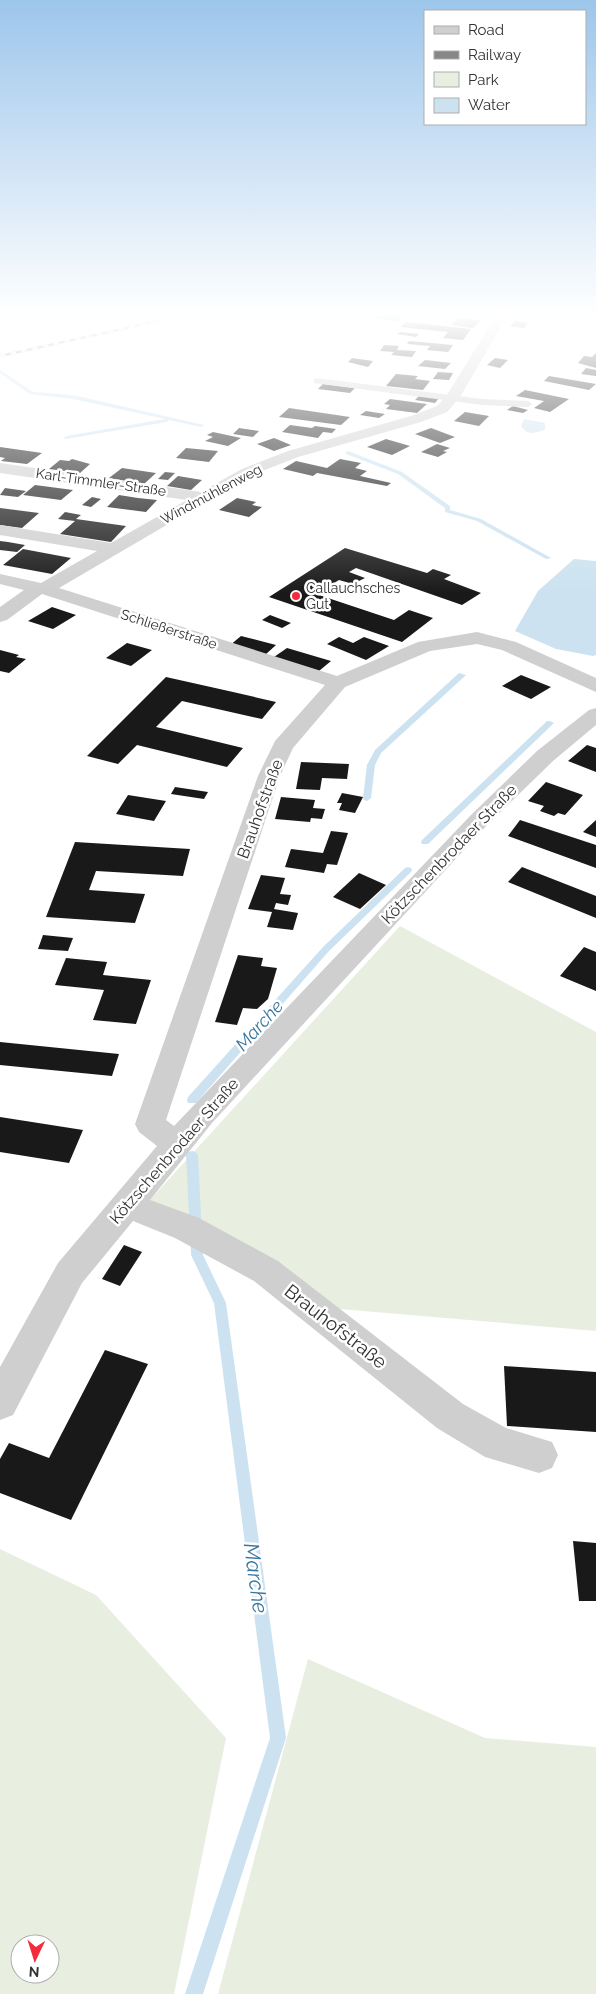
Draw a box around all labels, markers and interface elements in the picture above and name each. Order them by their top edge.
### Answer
legend [424,10,586,125]
text: Road [468,21,504,39]
text: Railway [468,46,521,64]
text: Park [468,71,499,89]
text: Water [468,96,511,114]
street label: Windmühlenweg [158,461,264,527]
street label: Karl-Timmler-Straße [35,465,167,499]
place label: Callauchsches Gut [306,580,400,612]
marker: Callauchsches Gut [290,590,302,602]
street label: Schließerstraße [119,606,219,652]
street label: Brauhofstraße [233,757,287,861]
street label: Kötzschenbrodaer Straße [377,780,521,928]
water label: Marche [231,995,287,1055]
street label: Kötzschenbrodaer Straße [106,1074,242,1228]
street label: Brauhofstraße [281,1279,391,1373]
water label: Marche [239,1541,273,1615]
north arrow [10,1934,60,1984]
text: N [28,1964,40,1980]

